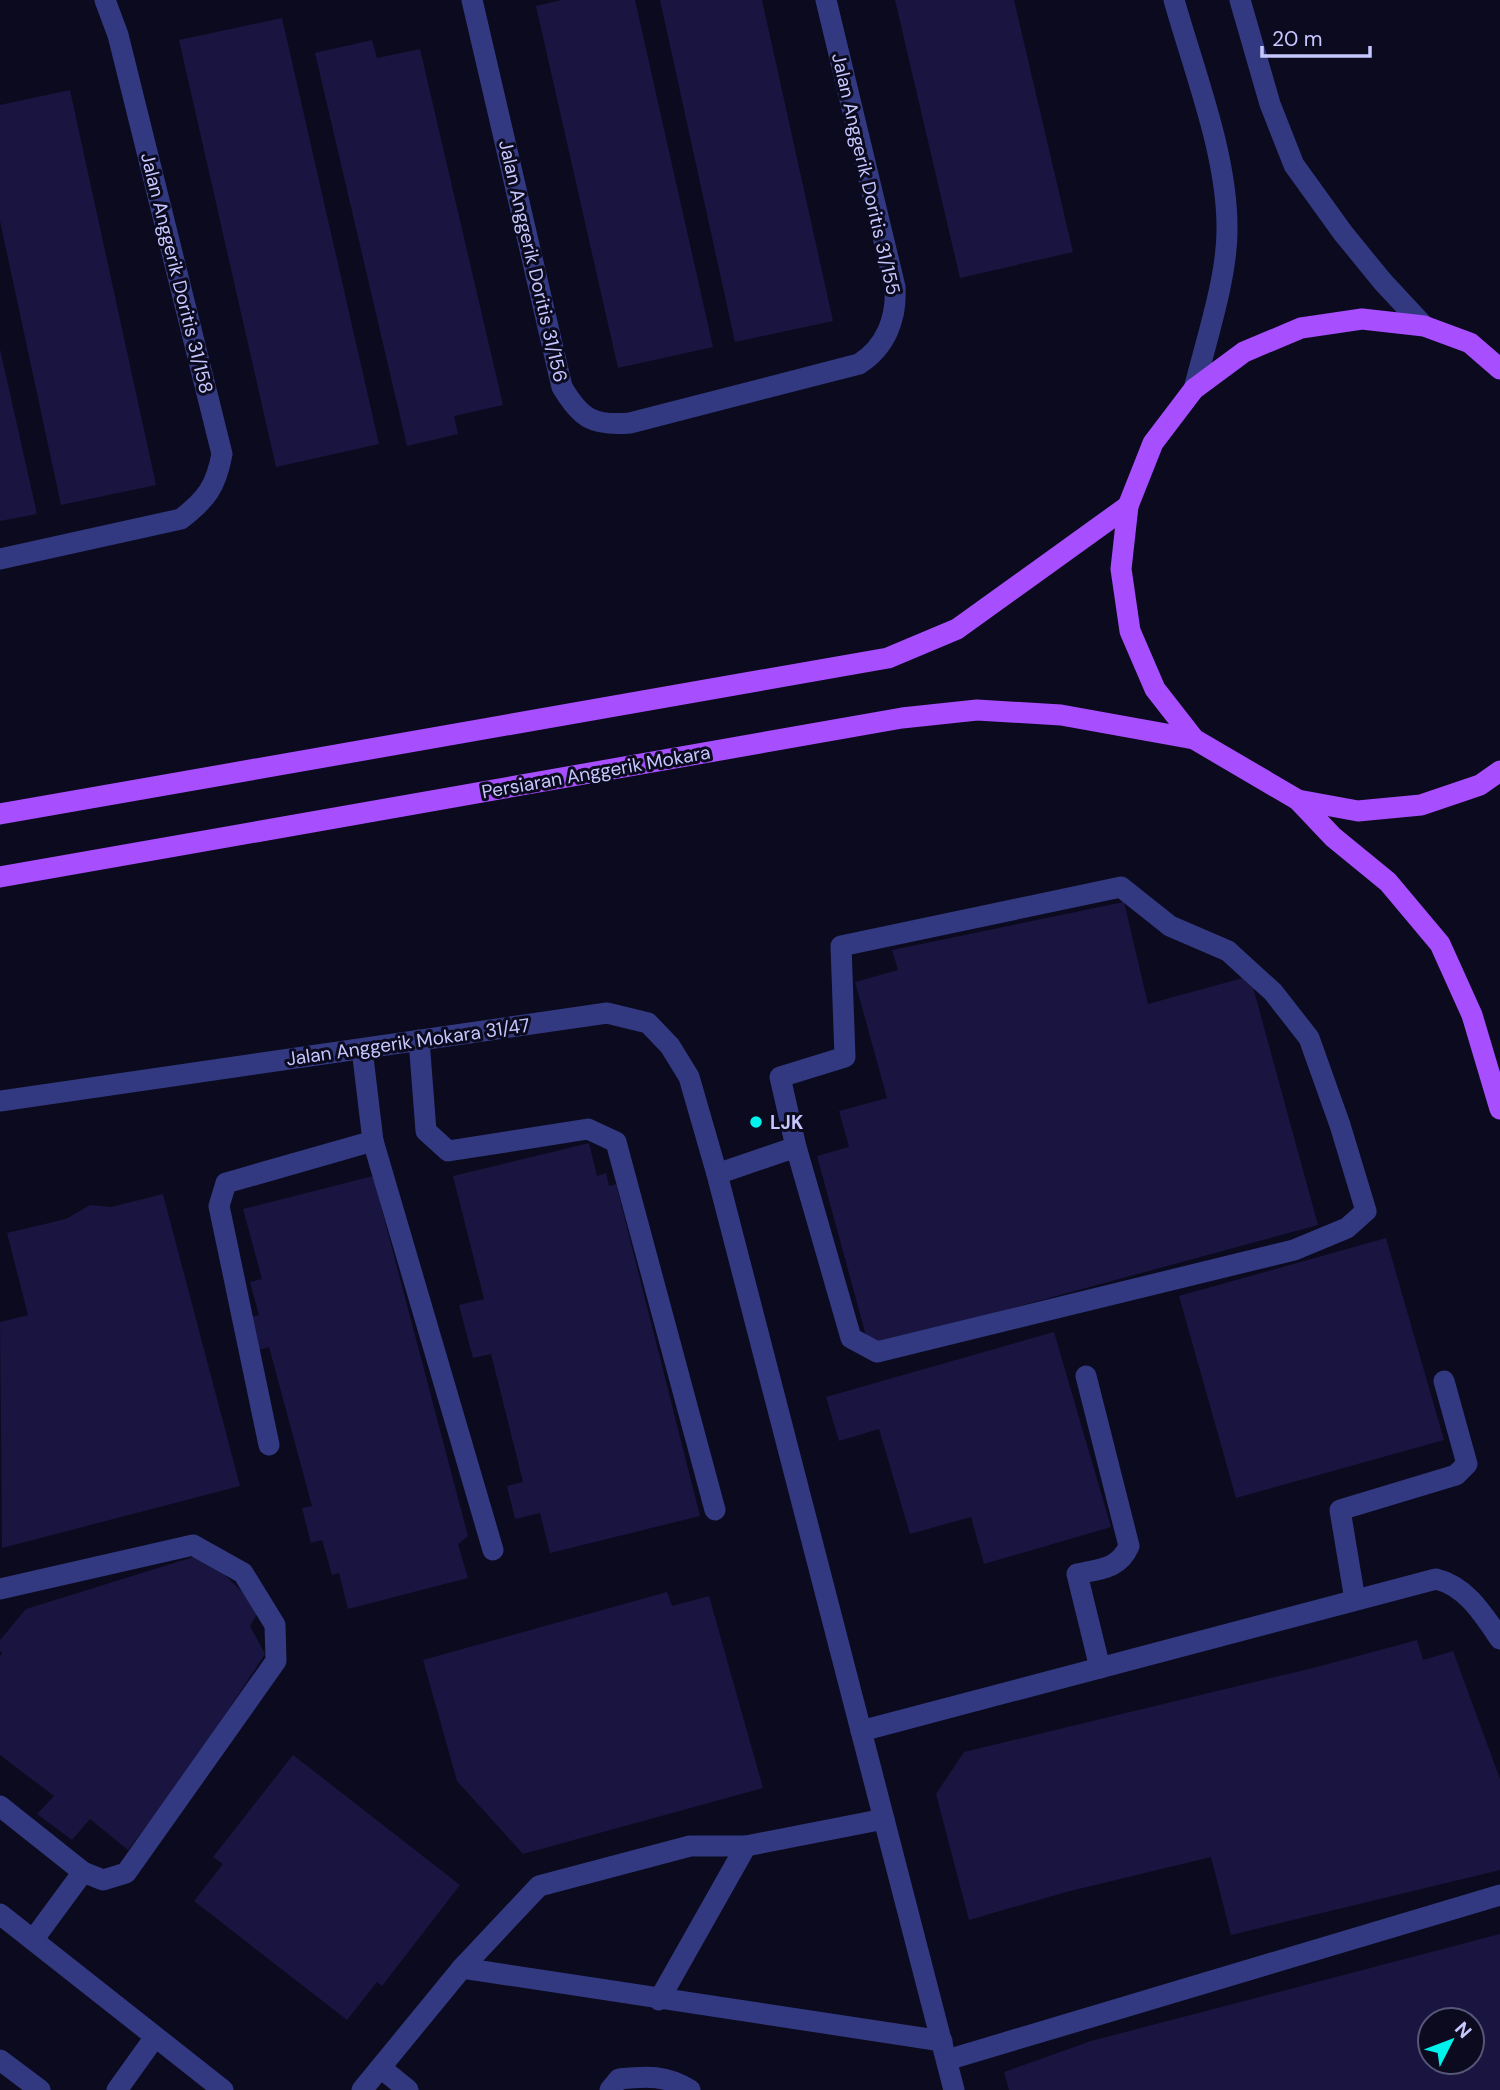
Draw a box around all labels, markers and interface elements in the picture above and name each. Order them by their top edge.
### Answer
scale bar [1262,14,1370,58]
text: 20 m [1272,25,1323,53]
street label: Jalan Anggerik Doritis 31/155 [826,51,906,297]
street label: Jalan Anggerik Doritis 31/156 [493,137,573,385]
street label: Jalan Anggerik Doritis 31/158 [135,150,219,396]
street label: Persiaran Anggerik Mokara [480,740,712,804]
street label: Jalan Anggerik Mokara 31/47 [285,1013,531,1071]
place label: LJK [770,1110,803,1135]
marker: LJK [748,1114,764,1130]
north arrow [1416,2006,1486,2076]
text: N [1449,2016,1477,2043]

